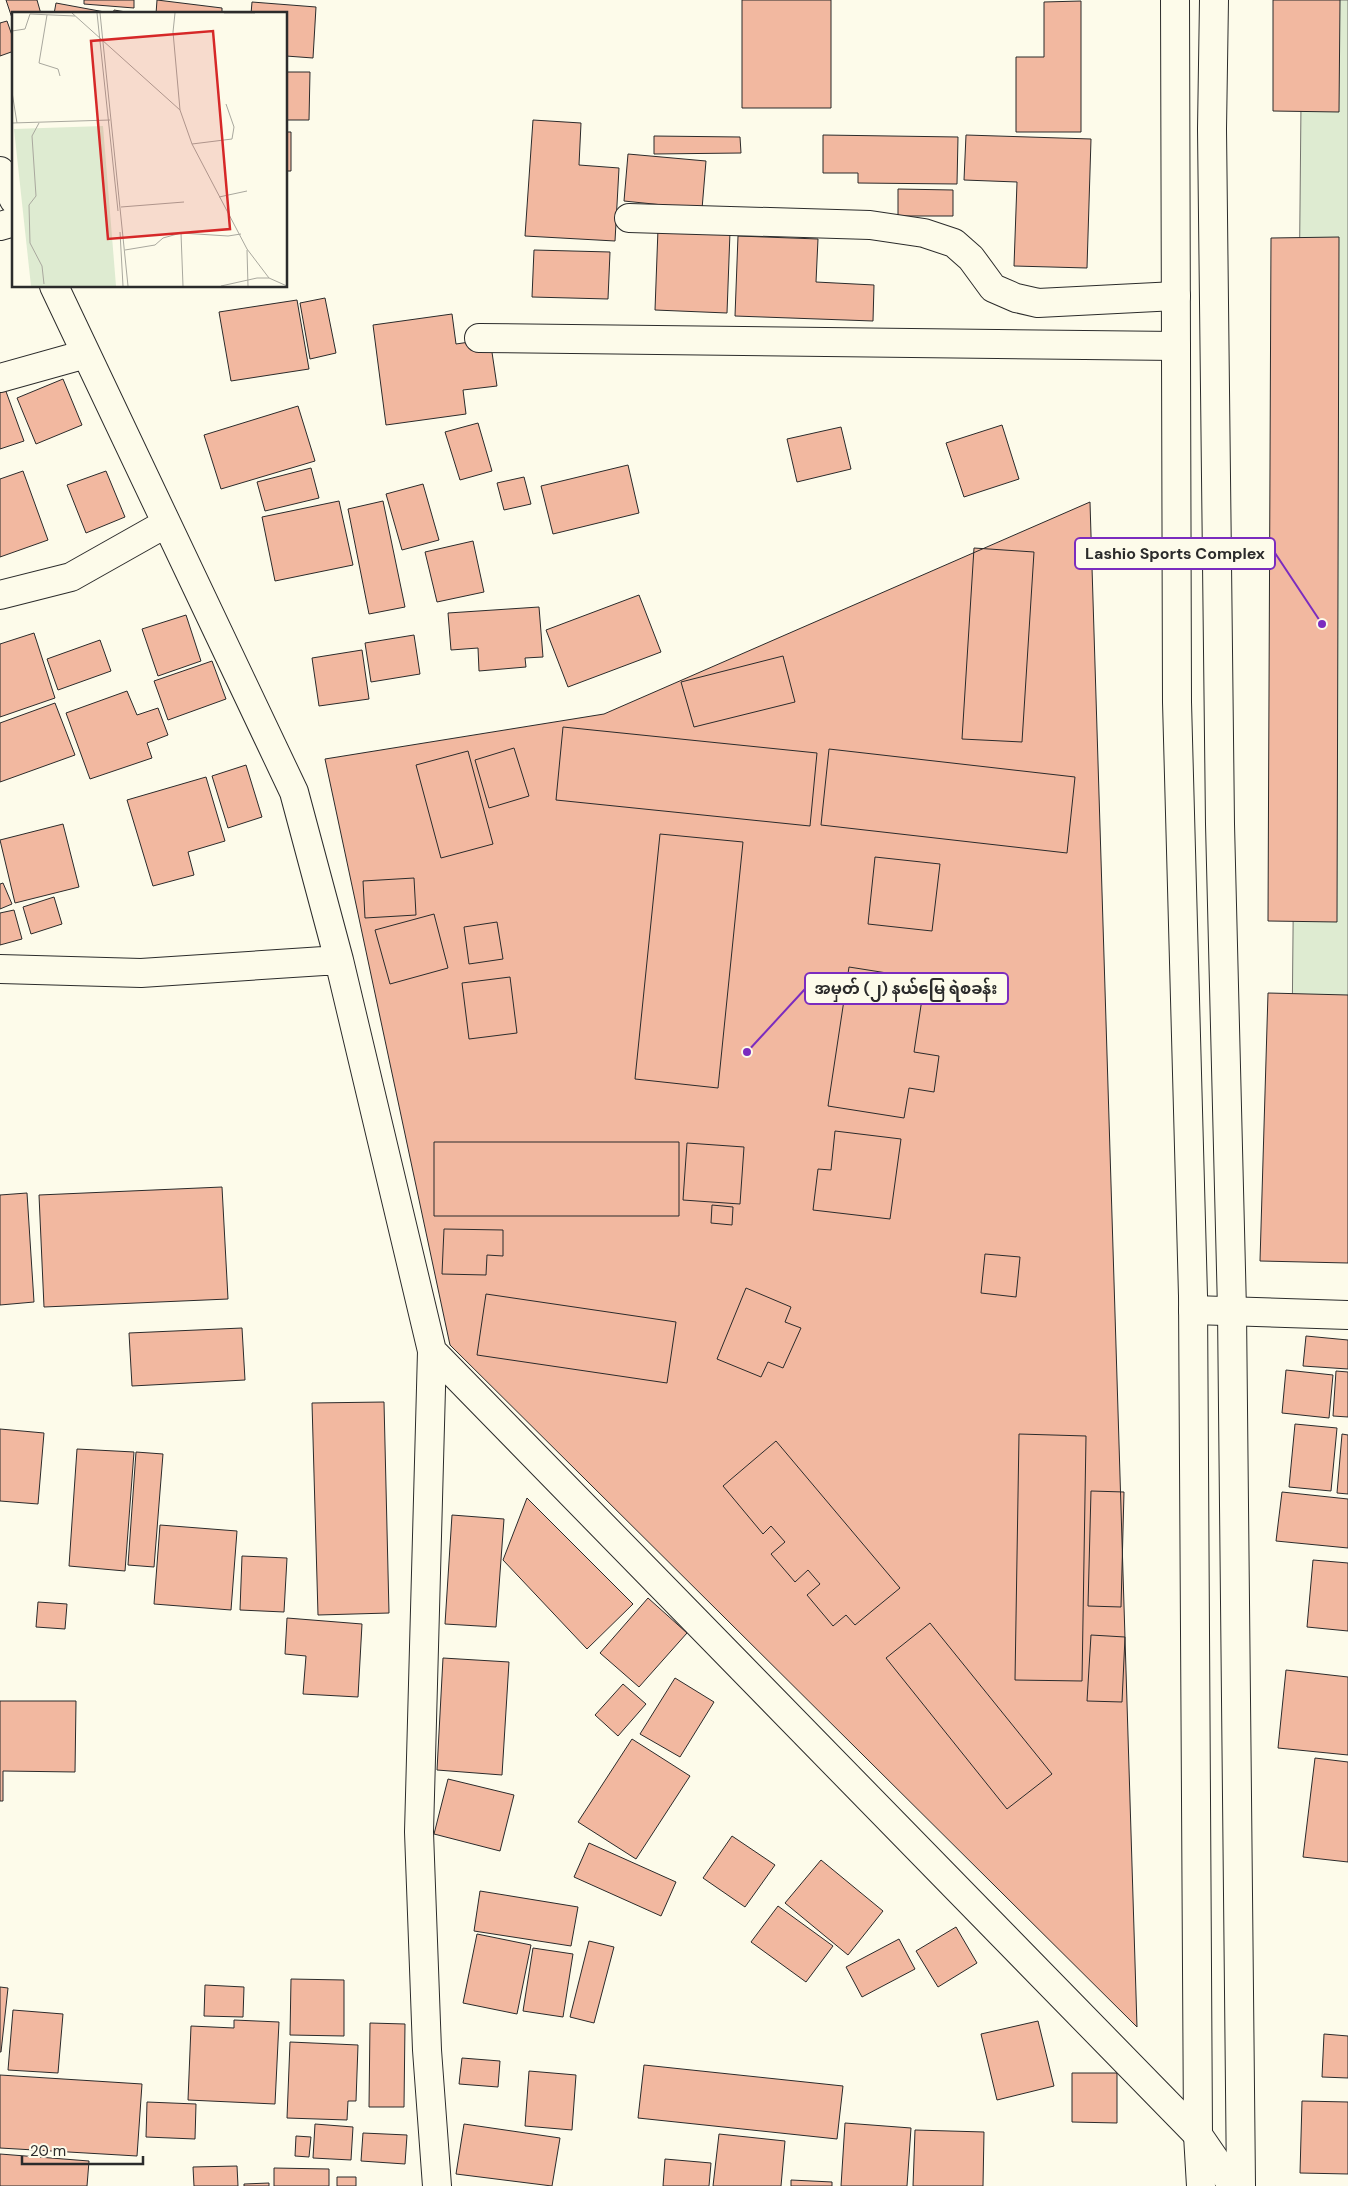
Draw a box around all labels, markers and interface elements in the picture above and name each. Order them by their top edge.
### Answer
inset map [12,12,288,288]
callout: Lashio Sports Complex [1075,538,1275,569]
text: Lashio Sports Complex [1085,543,1265,564]
callout: အမှတ် (၂) နယ်မြေ ရဲစခန်း [805,973,1008,1004]
text: အမှတ် (၂) နယ်မြေ ရဲစခန်း [815,977,997,1002]
scale bar [22,2134,144,2166]
text: 20 m [30,2141,66,2161]

